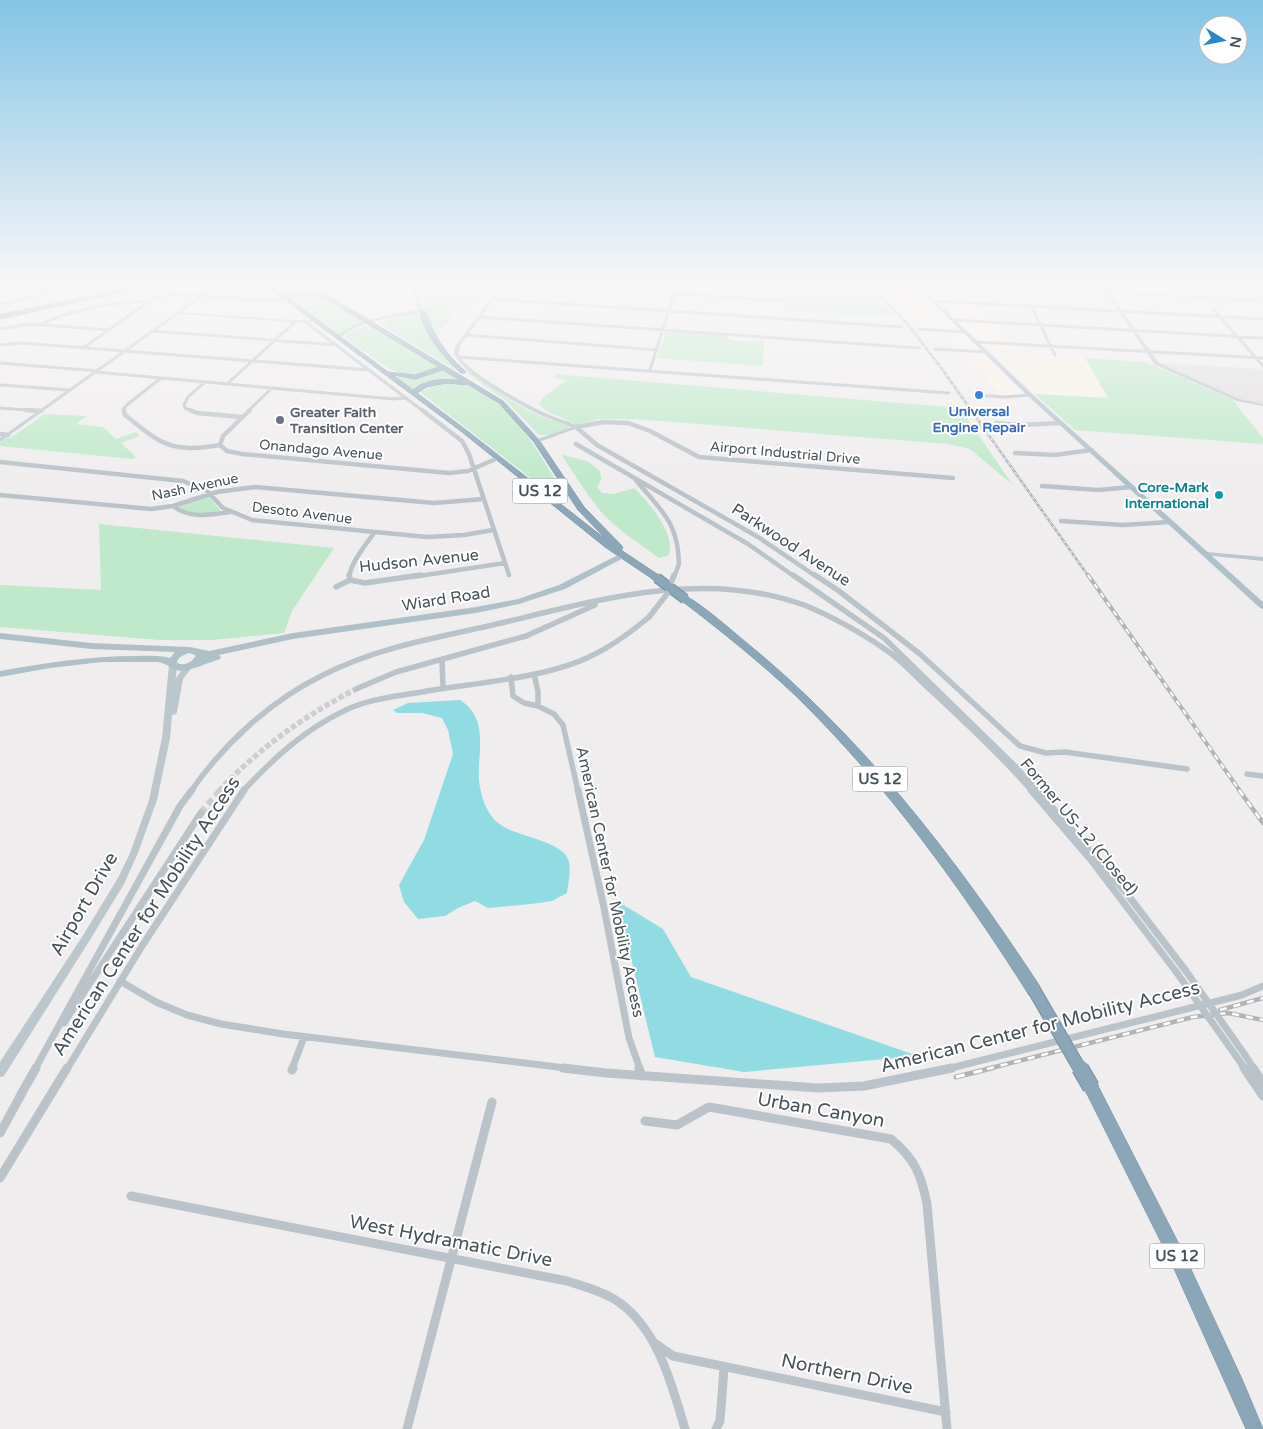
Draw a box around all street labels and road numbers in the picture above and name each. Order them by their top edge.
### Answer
street label: Onandago Avenue [259,436,384,464]
street label: Airport Industrial Drive [709,438,861,468]
street label: Nash Avenue [150,470,240,504]
road number: US 12 [512,478,568,504]
street label: Desoto Avenue [251,498,353,528]
street label: Parkwood Avenue [728,499,854,591]
street label: Hudson Avenue [358,545,480,577]
street label: Wiard Road [400,582,492,616]
street label: American Center for Mobility Access [571,745,649,1019]
street label: Former US-12 (Closed) [1016,754,1142,900]
road number: US 12 [852,766,908,792]
street label: American Center for Mobility Access [47,772,245,1060]
street label: Airport Drive [46,848,122,960]
street label: American Center for Mobility Access [878,977,1202,1077]
street label: Urban Canyon [756,1088,886,1132]
street label: West Hydramatic Drive [348,1211,554,1271]
road number: US 12 [1150,1244,1204,1268]
street label: Northern Drive [779,1349,915,1399]

